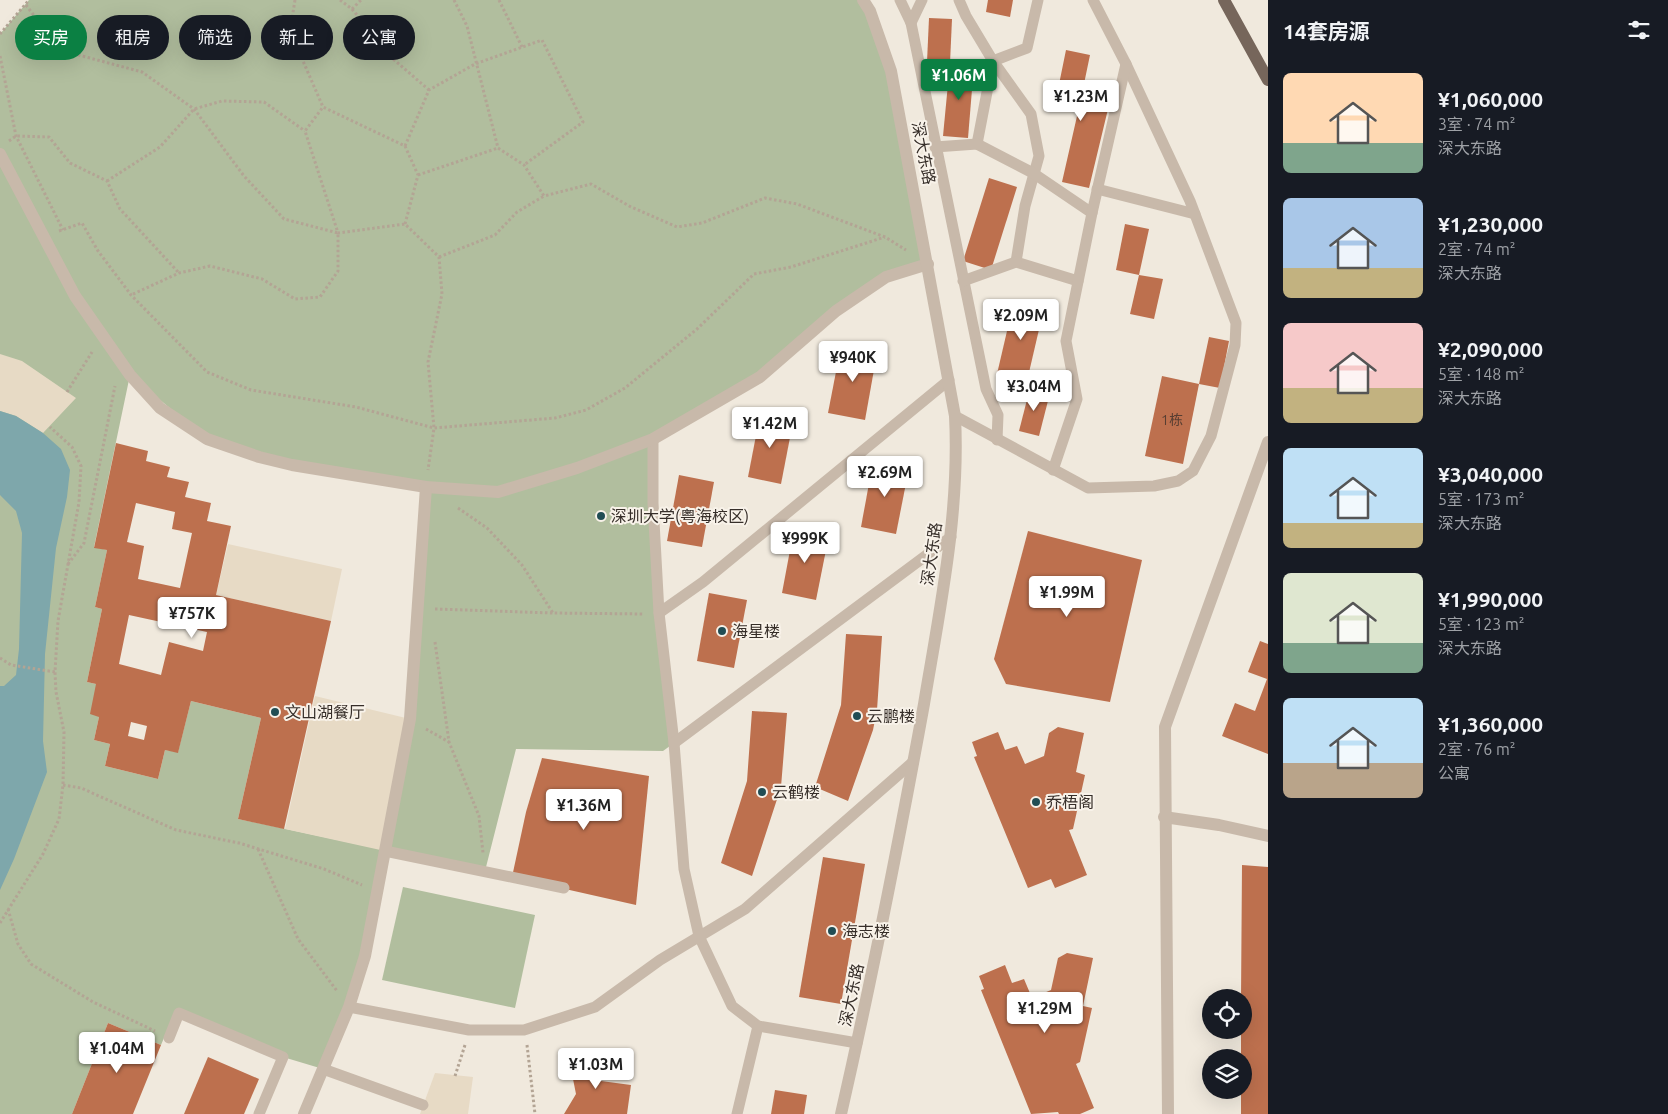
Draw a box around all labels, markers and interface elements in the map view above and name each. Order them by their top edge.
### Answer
chip: 买房 [15,15,87,60]
chip: 租房 [97,15,169,60]
chip: 筛选 [179,15,251,60]
chip: 新上 [261,15,333,60]
chip: 公寓 [343,15,415,60]
icon: filters [1625,16,1653,44]
text: 14套房源 [1283,19,1370,43]
pin: ¥1.06M [918,58,1000,101]
text: ¥1.06M [932,66,986,84]
pin: ¥1.23M [1040,80,1122,122]
text: ¥1.23M [1054,87,1108,105]
text: ¥1,060,000 [1438,87,1543,111]
icon: home [1323,93,1383,153]
text: 3室 · 74 m² [1438,115,1516,133]
street label: 深大东路 [909,120,939,186]
text: 深大东路 [1438,139,1502,157]
text: ¥1,230,000 [1438,212,1543,236]
icon: home [1323,218,1383,278]
text: 2室 · 74 m² [1438,240,1516,258]
text: 深大东路 [1438,264,1502,282]
pin: ¥2.09M [980,298,1062,341]
text: ¥2.09M [994,306,1048,324]
text: ¥2,090,000 [1438,337,1543,361]
pin: ¥940K [818,340,888,383]
icon: home [1323,343,1383,403]
text: ¥940K [830,348,876,366]
text: 5室 · 148 m² [1438,365,1525,383]
pin: ¥3.04M [993,370,1075,412]
text: ¥3.04M [1007,377,1061,395]
text: 深大东路 [1438,389,1502,407]
pin: ¥1.42M [729,406,811,449]
house number: 1栋 [1161,412,1183,428]
text: ¥1.42M [743,414,797,432]
pin: ¥2.69M [844,456,926,498]
text: ¥3,040,000 [1438,462,1543,486]
text: ¥2.69M [858,463,912,481]
icon: home [1323,468,1383,528]
text: 5室 · 173 m² [1438,490,1525,508]
place label: 深圳大学(粤海校区) [611,507,749,526]
marker: 深圳大学(粤海校区) [595,510,607,522]
text: 深大东路 [1438,514,1502,532]
street label: 深大东路 [918,521,944,587]
pin: ¥999K [770,522,840,564]
text: ¥999K [782,529,828,547]
pin: ¥1.99M [1026,576,1108,618]
text: ¥1.99M [1040,583,1094,601]
text: ¥1,990,000 [1438,587,1543,611]
icon: home [1323,593,1383,653]
pin: ¥757K [157,596,227,639]
text: ¥757K [169,604,215,622]
text: 5室 · 123 m² [1438,615,1525,633]
place label: 海星楼 [732,622,780,640]
marker: 海星楼 [716,625,728,637]
text: 深大东路 [1438,639,1502,657]
place label: 文山湖餐厅 [285,703,365,721]
marker: 文山湖餐厅 [269,706,281,718]
place label: 云鹏楼 [867,707,915,725]
marker: 云鹏楼 [851,710,863,722]
text: ¥1,360,000 [1438,712,1543,736]
icon: home [1323,718,1383,778]
text: 2室 · 76 m² [1438,740,1516,758]
text: 公寓 [1438,764,1470,782]
place label: 云鹤楼 [772,783,820,801]
marker: 云鹤楼 [756,786,768,798]
pin: ¥1.36M [543,788,625,831]
place label: 乔梧阁 [1046,793,1094,811]
text: ¥1.36M [557,796,611,814]
marker: 乔梧阁 [1030,796,1042,808]
place label: 海志楼 [842,922,890,940]
marker: 海志楼 [826,925,838,937]
street label: 深大东路 [836,962,866,1028]
map controls [1202,989,1252,1099]
button: locate [1202,989,1252,1039]
pin: ¥1.29M [1004,992,1086,1034]
text: ¥1.29M [1018,999,1072,1017]
pin: ¥1.04M [76,1032,158,1074]
text: ¥1.04M [90,1039,144,1057]
pin: ¥1.03M [555,1048,637,1090]
button: layers [1202,1049,1252,1099]
text: ¥1.03M [569,1055,623,1073]

